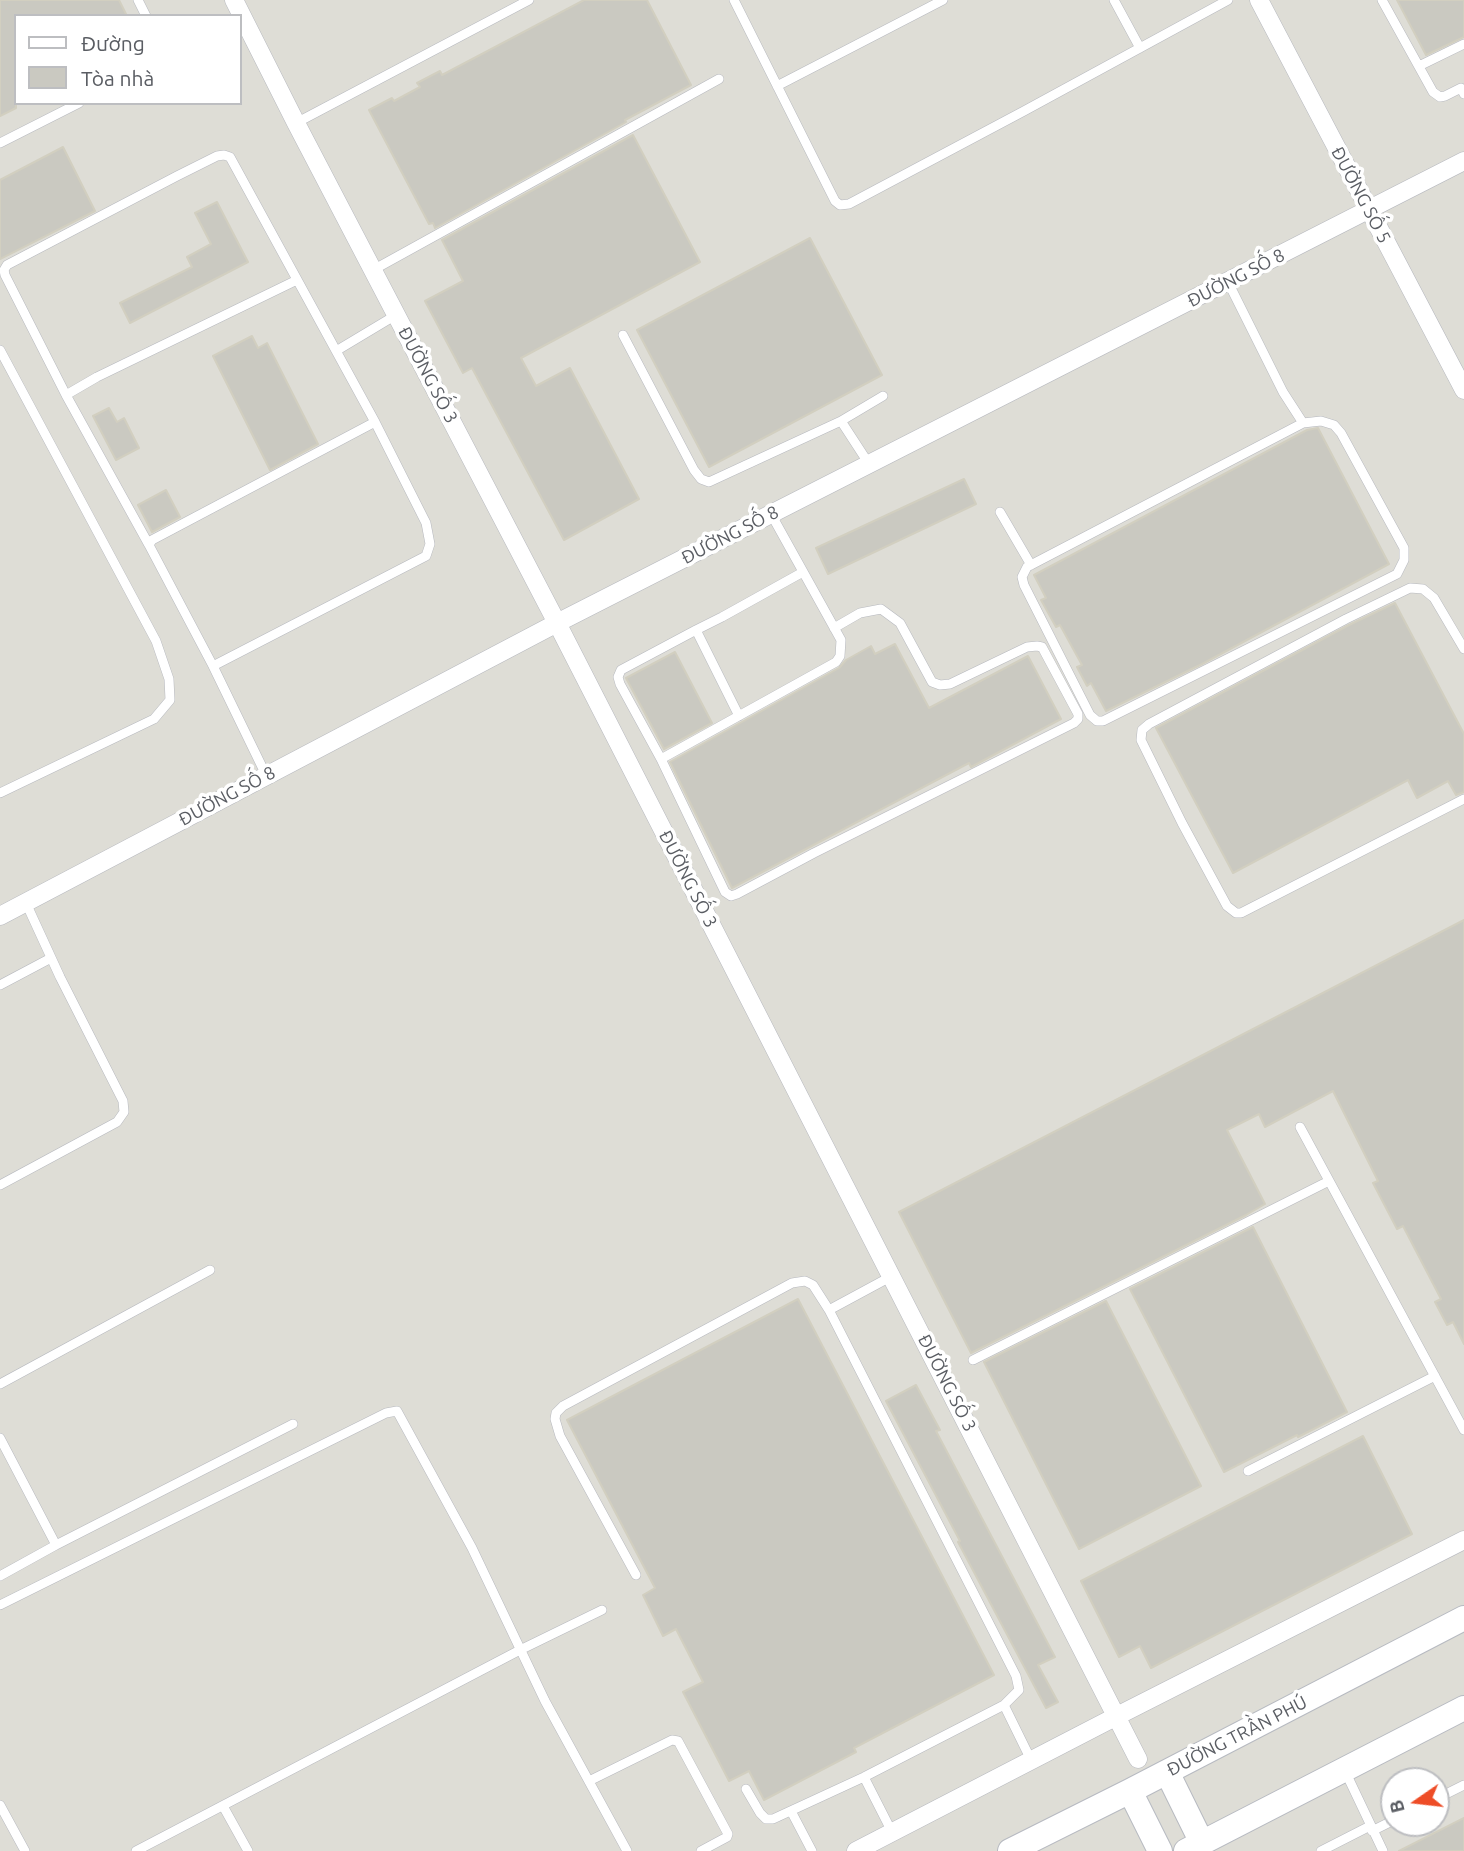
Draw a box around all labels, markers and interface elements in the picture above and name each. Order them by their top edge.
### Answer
legend [14,14,242,105]
text: Đường [81,31,145,55]
text: Tòa nhà [81,66,154,90]
street label: ĐƯỜNG SỐ 5 [1327,143,1395,247]
street label: ĐƯỜNG SỐ 8 [1184,244,1288,312]
street label: ĐƯỜNG SỐ 3 [394,323,462,427]
street label: ĐƯỜNG SỐ 8 [678,501,782,569]
street label: ĐƯỜNG SỐ 8 [175,762,279,830]
street label: ĐƯỜNG SỐ 3 [654,827,722,931]
street label: ĐƯỜNG SỐ 3 [913,1331,981,1435]
street label: ĐƯỜNG TRẦN PHÚ [1163,1691,1311,1781]
north arrow [1380,1767,1450,1837]
text: B [1384,1798,1409,1815]

